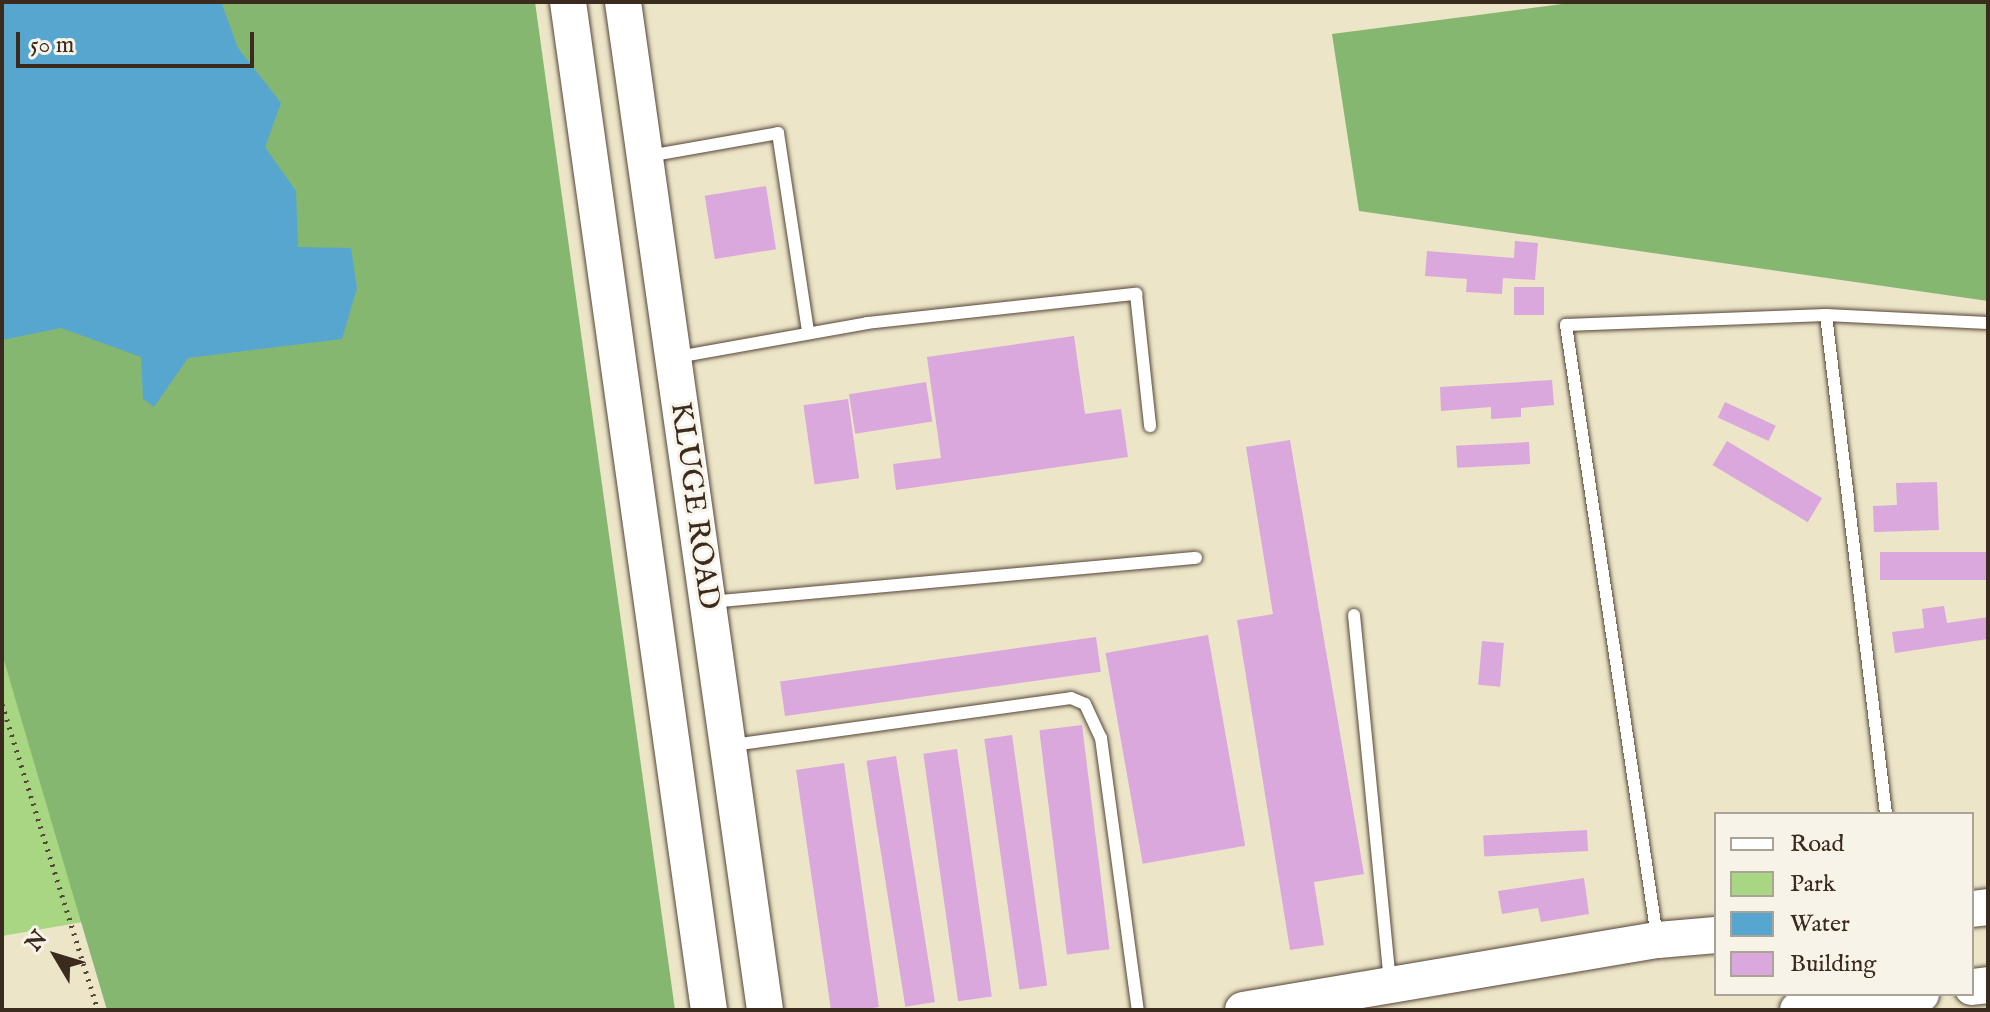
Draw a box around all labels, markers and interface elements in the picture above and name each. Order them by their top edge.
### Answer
scale bar [20,16,258,66]
text: 50 m [30,30,74,61]
street label: KLUGE ROAD [662,400,726,612]
legend [1714,812,1974,996]
text: Road [1790,829,1844,860]
text: Park [1790,869,1836,900]
text: Water [1790,909,1850,940]
north arrow [16,916,96,996]
text: N [20,925,54,957]
text: Building [1790,949,1876,980]

